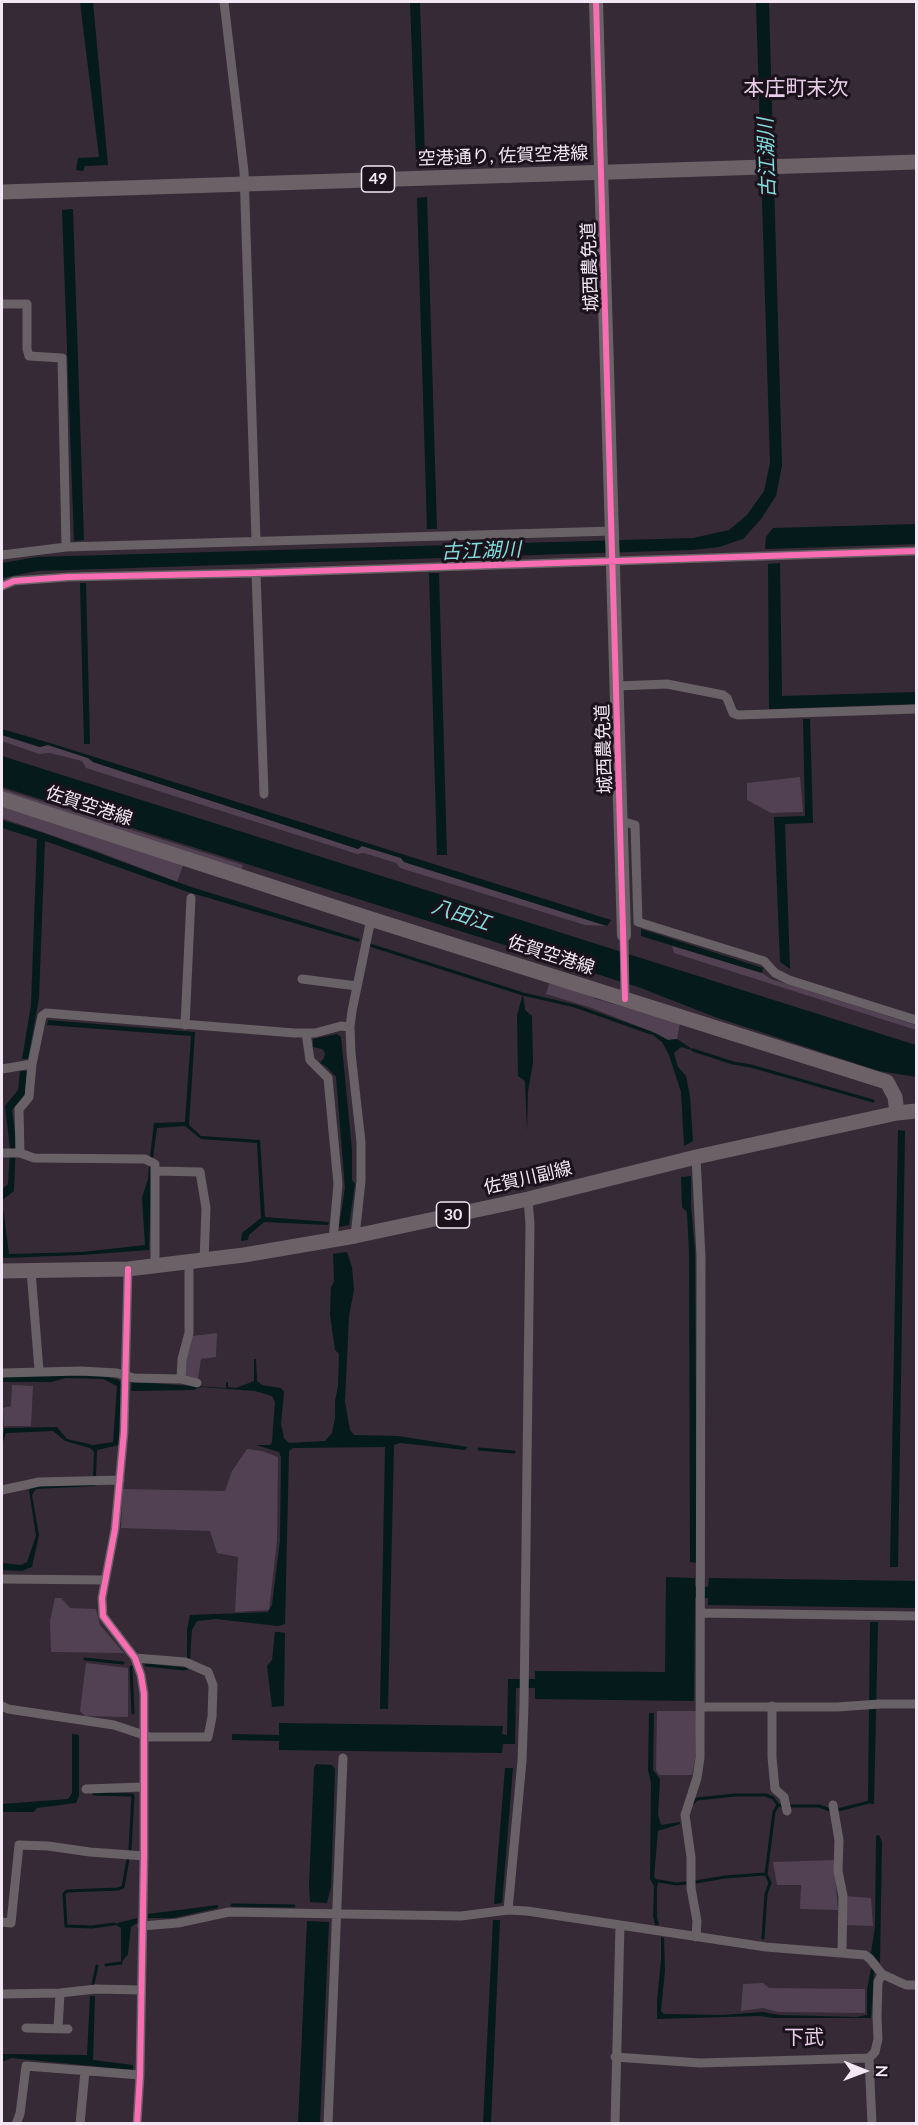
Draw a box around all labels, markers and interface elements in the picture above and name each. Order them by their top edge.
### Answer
district label: 本庄町末次 [744,75,848,101]
water label: 古江湖川 [754,118,780,198]
street label: 空港通り, 佐賀空港線 [417,142,589,170]
road number: 49 [362,166,394,192]
street label: 城西農免道 [578,222,602,312]
water label: 古江湖川 [441,538,521,564]
street label: 城西農免道 [592,704,616,794]
street label: 佐賀空港線 [43,782,135,830]
water label: 八田江 [429,894,493,936]
street label: 佐賀空港線 [505,931,597,979]
street label: 佐賀川副線 [482,1157,574,1199]
road number: 30 [436,1202,470,1228]
district label: 下武 [784,2026,824,2050]
north arrow [834,2041,894,2101]
text: N [873,2065,892,2078]

